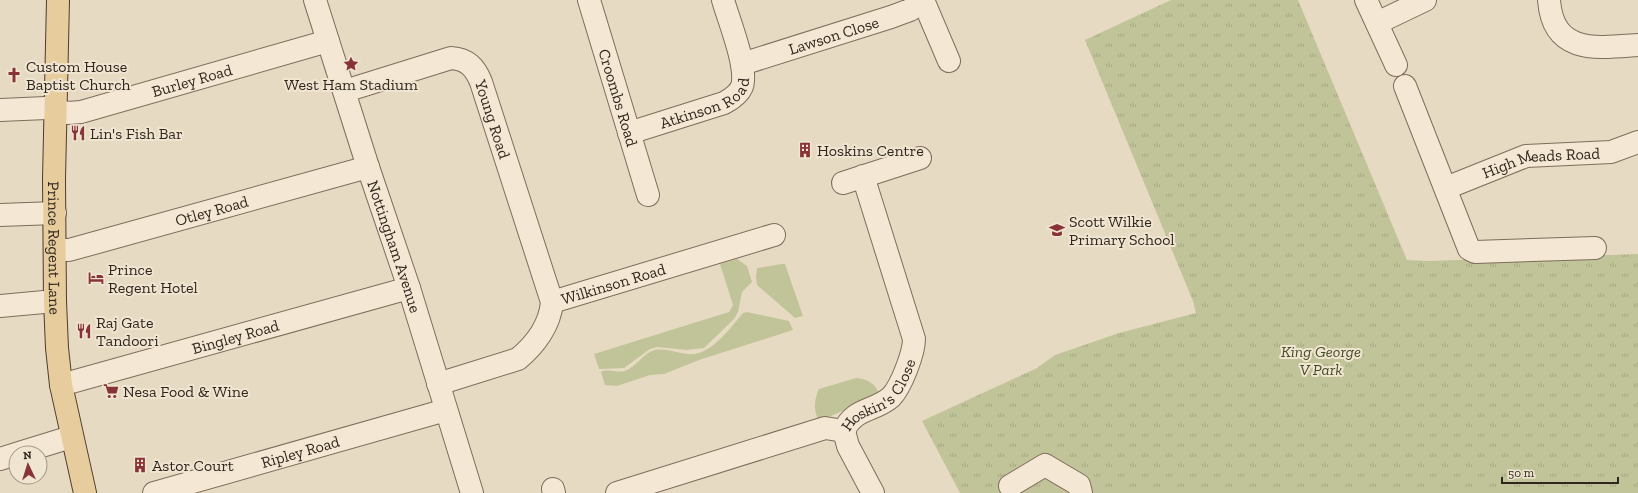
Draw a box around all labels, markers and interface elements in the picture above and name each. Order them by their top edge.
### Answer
street label: Lawson Close [786,12,881,58]
street label: Croombs Road [595,47,642,149]
place icon: West Ham Stadium [342,55,360,73]
place label: Custom House Baptist Church [26,57,131,94]
street label: Burley Road [150,60,234,101]
church icon: Custom House Baptist Church [5,66,23,84]
place label: West Ham Stadium [284,75,418,94]
street label: Young Road [471,76,515,161]
street label: Atkinson Road [657,77,753,132]
restaurant icon: Lin's Fish Bar [69,124,87,142]
place label: Lin's Fish Bar [90,124,183,143]
building icon: Hoskins Centre [796,141,814,159]
place label: Hoskins Centre [817,141,924,160]
street label: High Meads Road [1479,143,1601,182]
street label: Nottingham Avenue [364,178,425,315]
street label: Prince Regent Lane [45,181,65,315]
street label: Otley Road [173,191,250,230]
place label: Scott Wilkie Primary School [1069,212,1175,249]
school or university icon: Scott Wilkie Primary School [1048,221,1066,239]
street label: Wilkinson Road [559,259,668,308]
place label: Prince Regent Hotel [108,260,198,297]
hotel icon: Prince Regent Hotel [87,269,105,287]
place label: Raj Gate Tandoori [96,313,159,350]
street label: Bingley Road [190,315,281,358]
restaurant icon: Raj Gate Tandoori [75,322,93,340]
park label: King George V Park [1281,342,1361,379]
street label: Hoskin's Close [837,356,919,434]
supermarket icon: Nesa Food & Wine [102,382,120,400]
place label: Nesa Food & Wine [123,382,248,401]
street label: Ripley Road [259,431,342,472]
north arrow [8,445,48,485]
text: N [23,449,33,462]
building icon: Astor Court [131,456,149,474]
place label: Astor Court [152,456,234,475]
scale bar [1502,459,1618,485]
text: 50 m [1508,466,1535,480]

